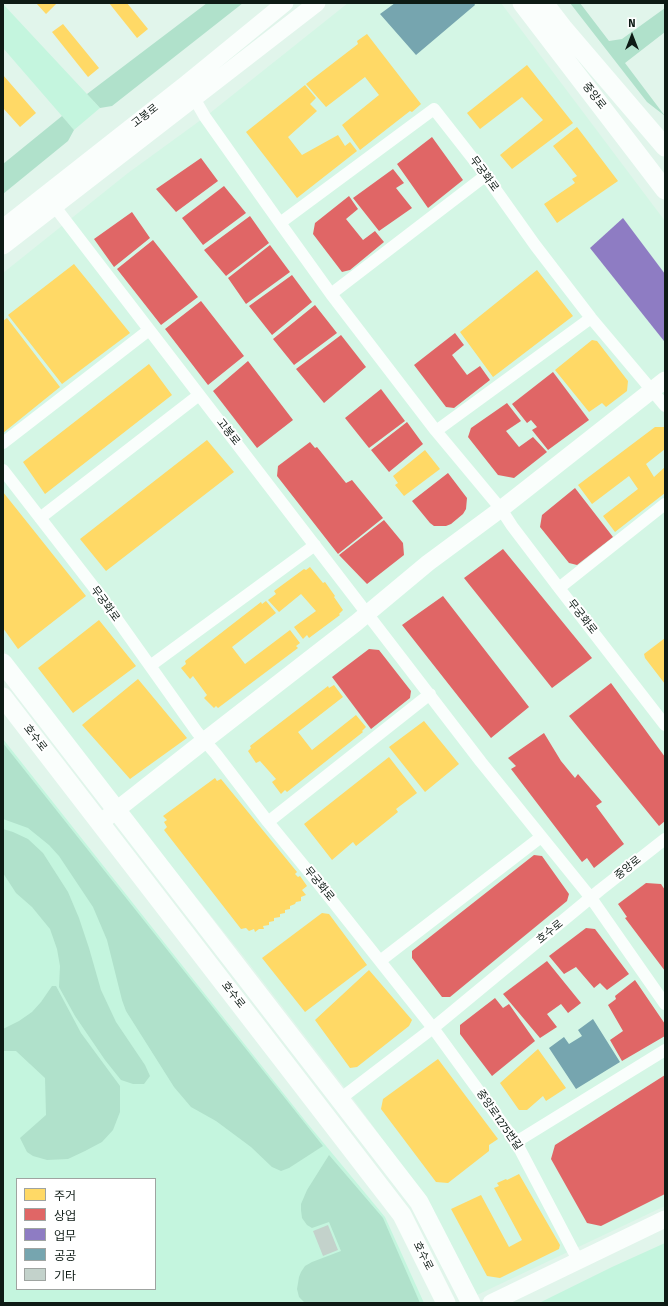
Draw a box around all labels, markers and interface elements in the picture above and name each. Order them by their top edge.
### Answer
north arrow [612,16,652,56]
text: N [628,17,636,30]
street label: 중앙로 [579,80,609,112]
street label: 고봉로 [129,101,161,131]
street label: 무궁화로 [467,154,501,194]
street label: 고봉로 [213,416,243,448]
street label: 무궁화로 [88,584,122,624]
street label: 무궁화로 [564,597,600,637]
street label: 호수로 [20,722,50,754]
street label: 중앙로 [612,853,644,883]
street label: 무궁화로 [301,864,337,904]
street label: 호수로 [534,917,566,947]
street label: 호수로 [218,979,248,1011]
street label: 중앙로1275번길 [473,1087,525,1153]
legend [16,1178,156,1290]
text: 주거 [54,1189,76,1203]
text: 상업 [54,1209,76,1223]
text: 업무 [54,1229,76,1243]
street label: 호수로 [410,1239,436,1273]
text: 공공 [54,1249,76,1263]
text: 기타 [54,1269,76,1283]

